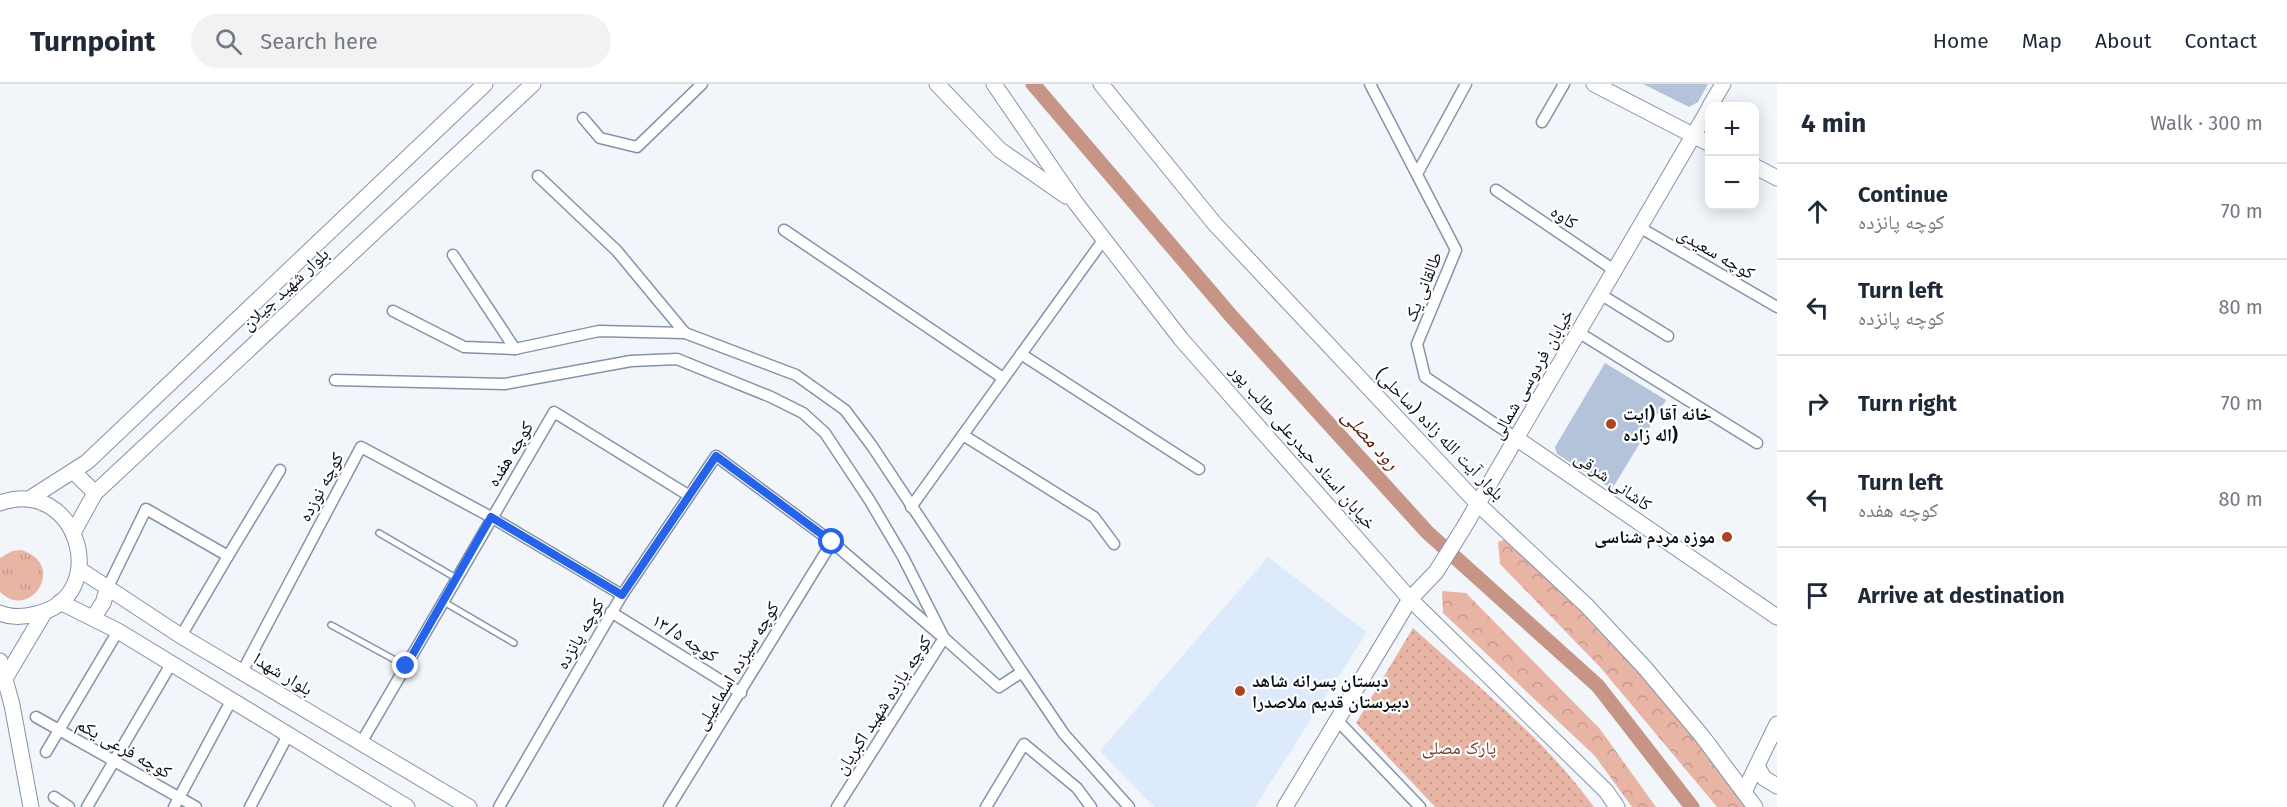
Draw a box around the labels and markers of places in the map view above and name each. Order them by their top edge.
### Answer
place label: خانه آقا (ایت اله زاده) [1623,403,1712,446]
marker: خانه آقا (ایت اله زاده) [1604,417,1618,431]
place label: موزه مردم شناسی [1594,526,1715,549]
marker: موزه مردم شناسی [1720,530,1734,544]
place label: دبستان پسرانه شاهد دبیرستان قدیم ملاصدرا [1252,670,1410,714]
marker: دبستان پسرانه شاهد دبیرستان قدیم ملاصدرا [1233,684,1247,698]

